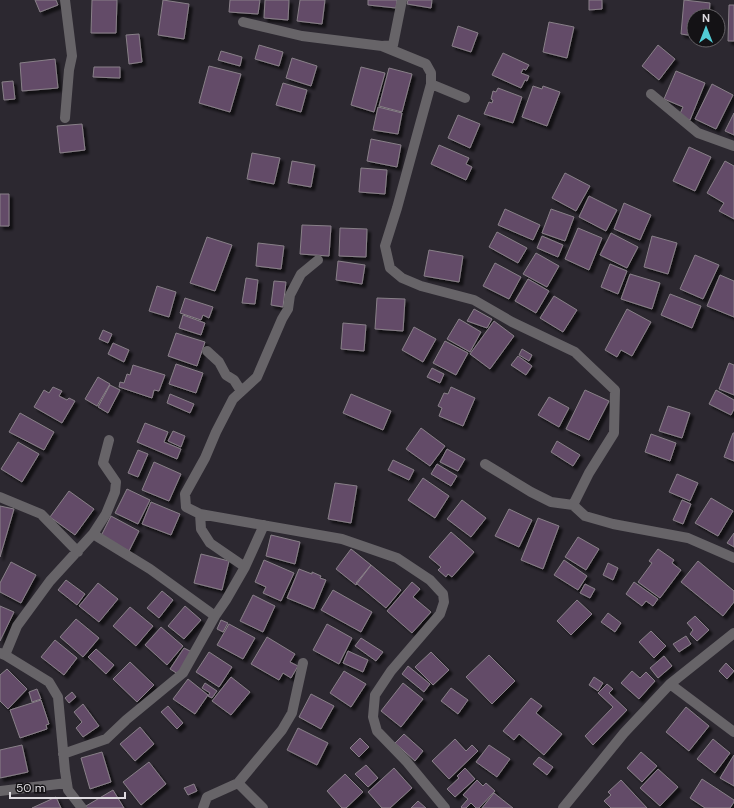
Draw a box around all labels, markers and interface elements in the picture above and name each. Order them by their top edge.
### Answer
north arrow [686,8,726,48]
text: N [702,11,710,25]
scale bar [10,774,125,800]
text: 50 m [16,780,45,796]

